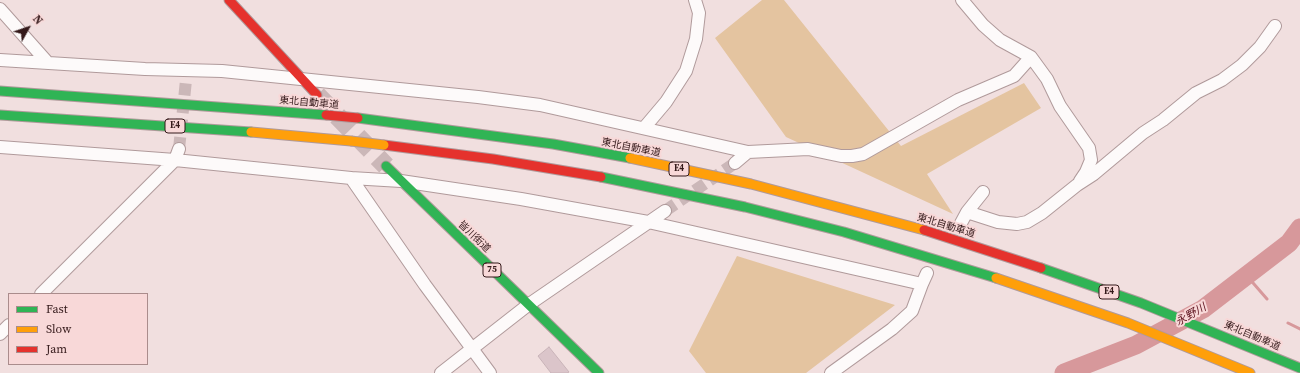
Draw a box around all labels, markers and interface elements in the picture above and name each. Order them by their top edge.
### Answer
north arrow [8,8,48,48]
text: N [29,12,46,28]
street label: 東北自動車道 [279,94,339,112]
road number: E4 [165,119,185,133]
street label: 東北自動車道 [600,136,662,160]
road number: E4 [669,162,689,176]
street label: 東北自動車道 [916,211,976,241]
street label: 皆川街道 [455,219,493,255]
road number: 75 [483,263,501,277]
road number: E4 [1099,285,1119,299]
legend [8,293,148,365]
text: Fast [46,301,68,317]
water label: 永野川 [1173,301,1209,329]
street label: 東北自動車道 [1222,319,1282,353]
text: Slow [46,321,71,337]
text: Jam [46,341,67,357]

